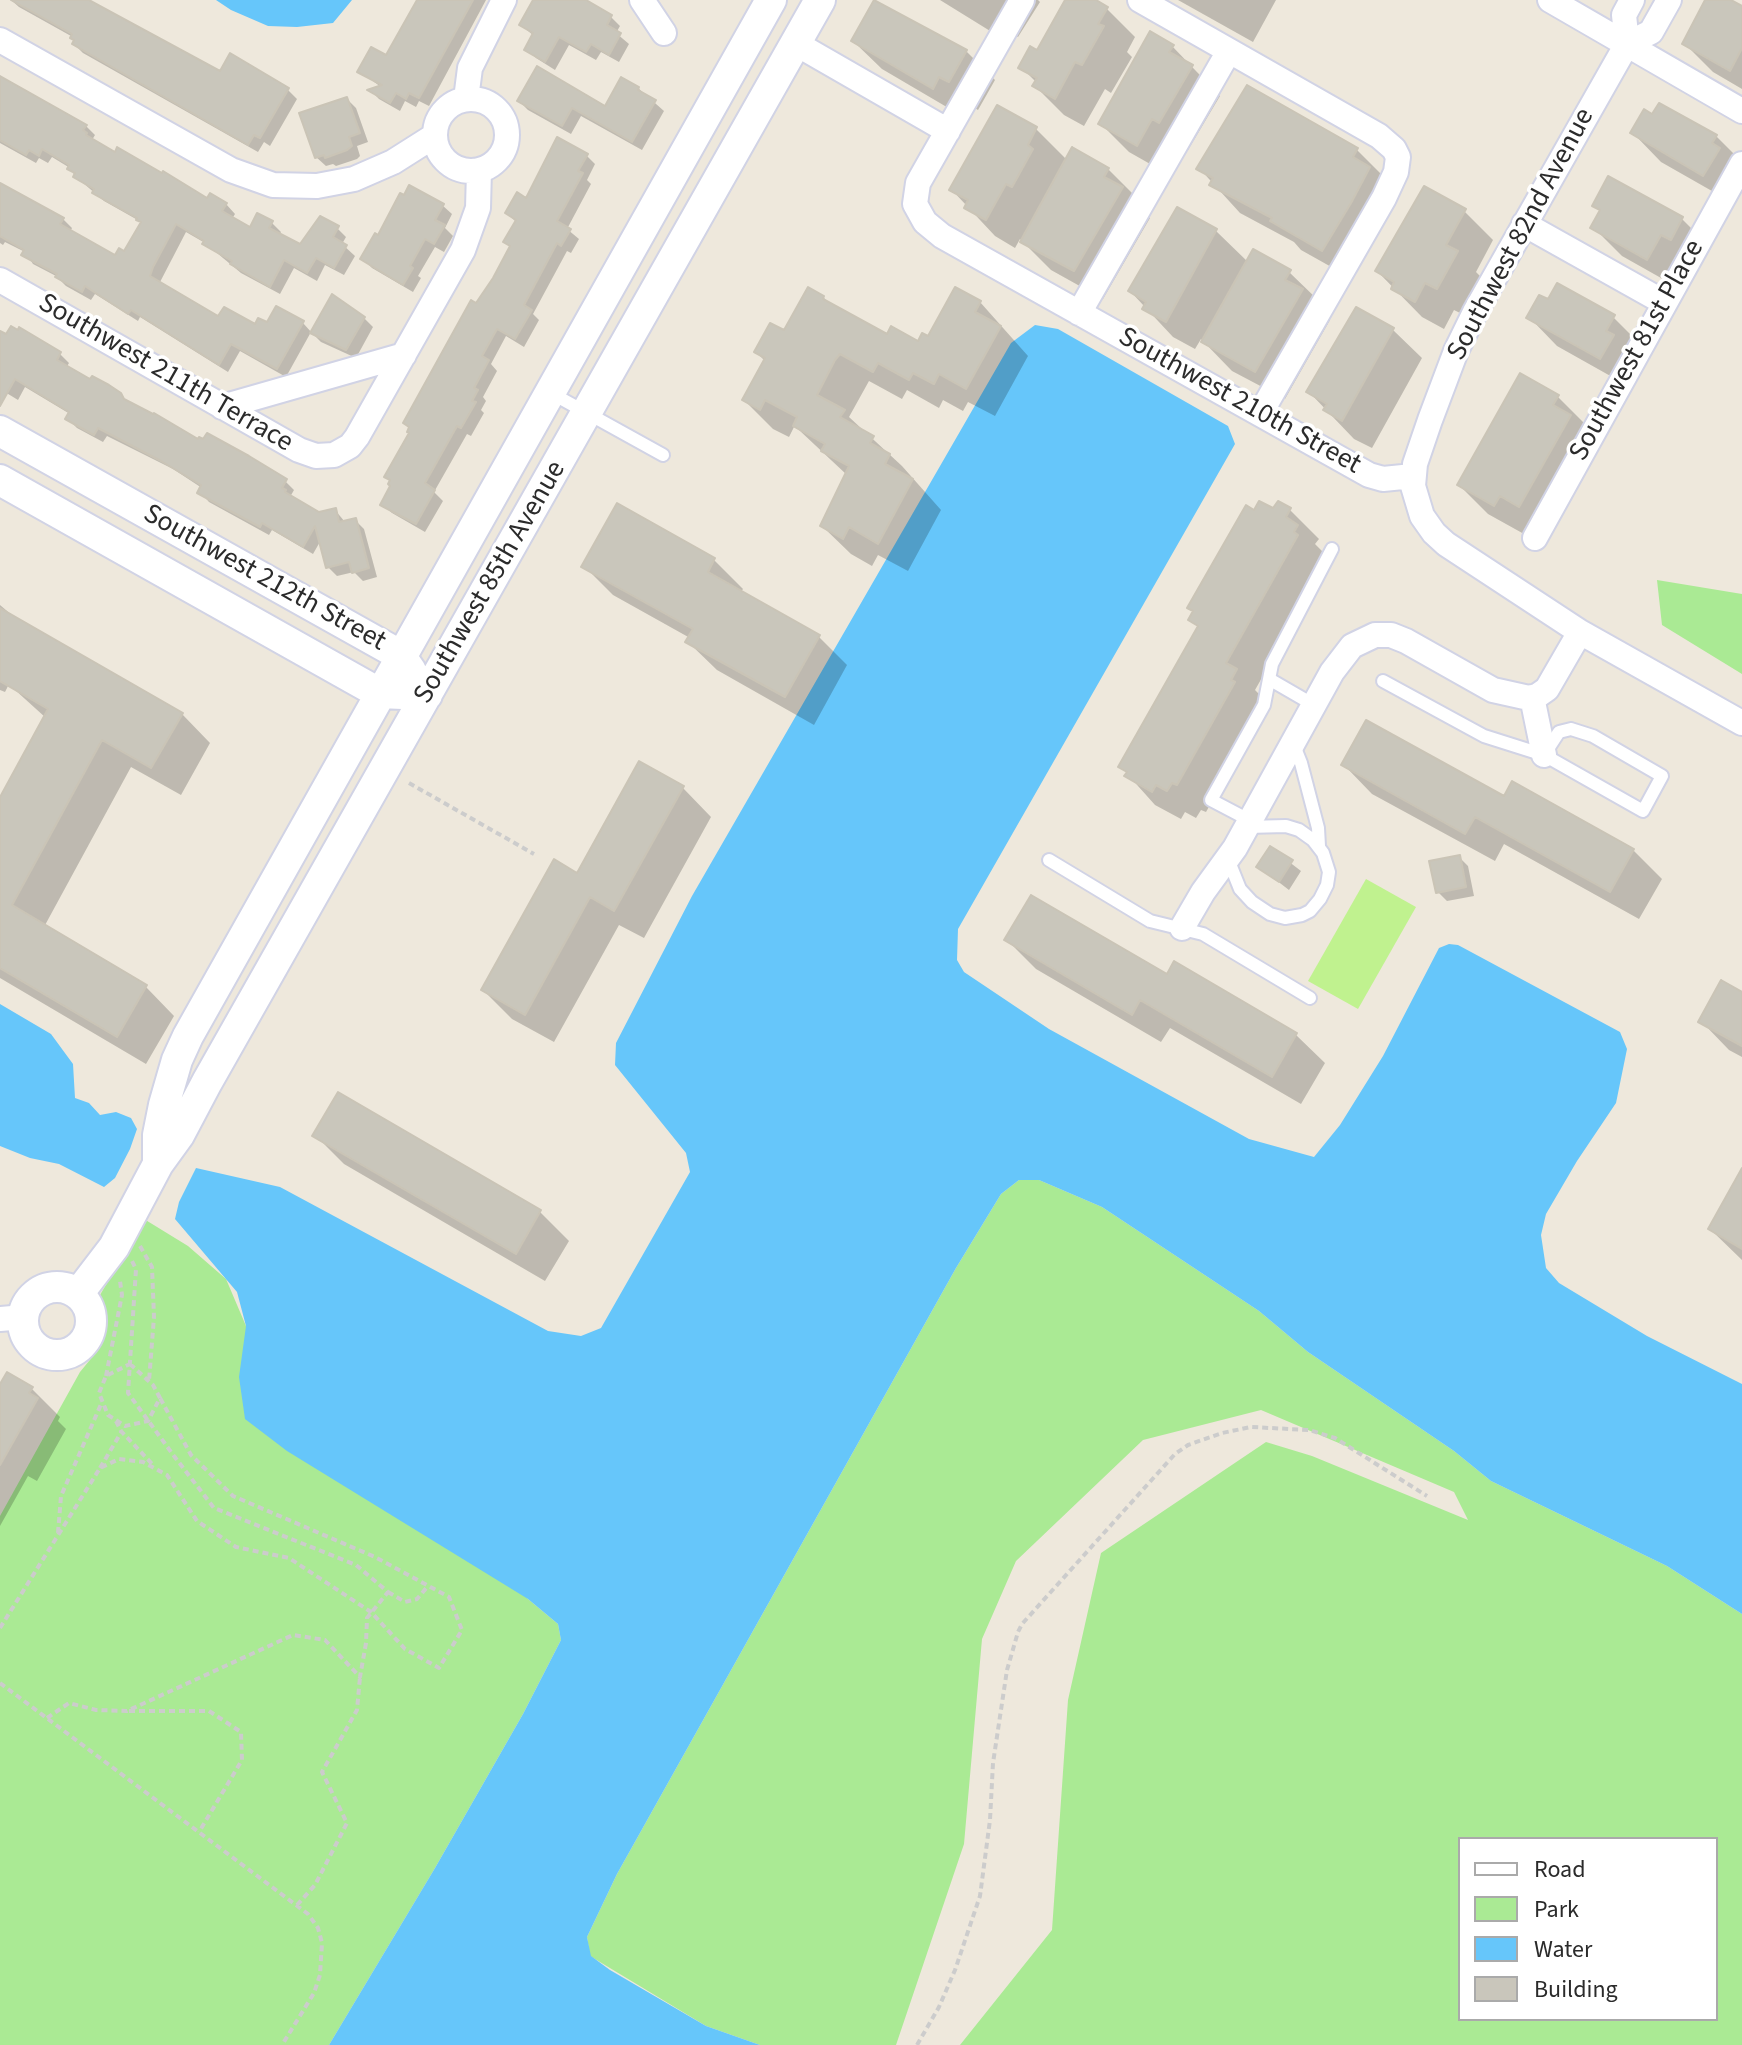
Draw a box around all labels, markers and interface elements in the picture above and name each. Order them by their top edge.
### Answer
street label: Southwest 82nd Avenue [1441,103,1603,367]
street label: Southwest 81st Place [1563,235,1713,467]
street label: Southwest 211th Terrace [32,287,298,461]
street label: Southwest 210th Street [1112,321,1366,483]
street label: Southwest 85th Avenue [408,456,574,710]
street label: Southwest 212th Street [137,498,391,660]
legend [1458,1837,1718,2021]
text: Road [1534,1852,1586,1887]
text: Park [1534,1892,1579,1927]
text: Water [1534,1932,1592,1967]
text: Building [1534,1972,1618,2007]

